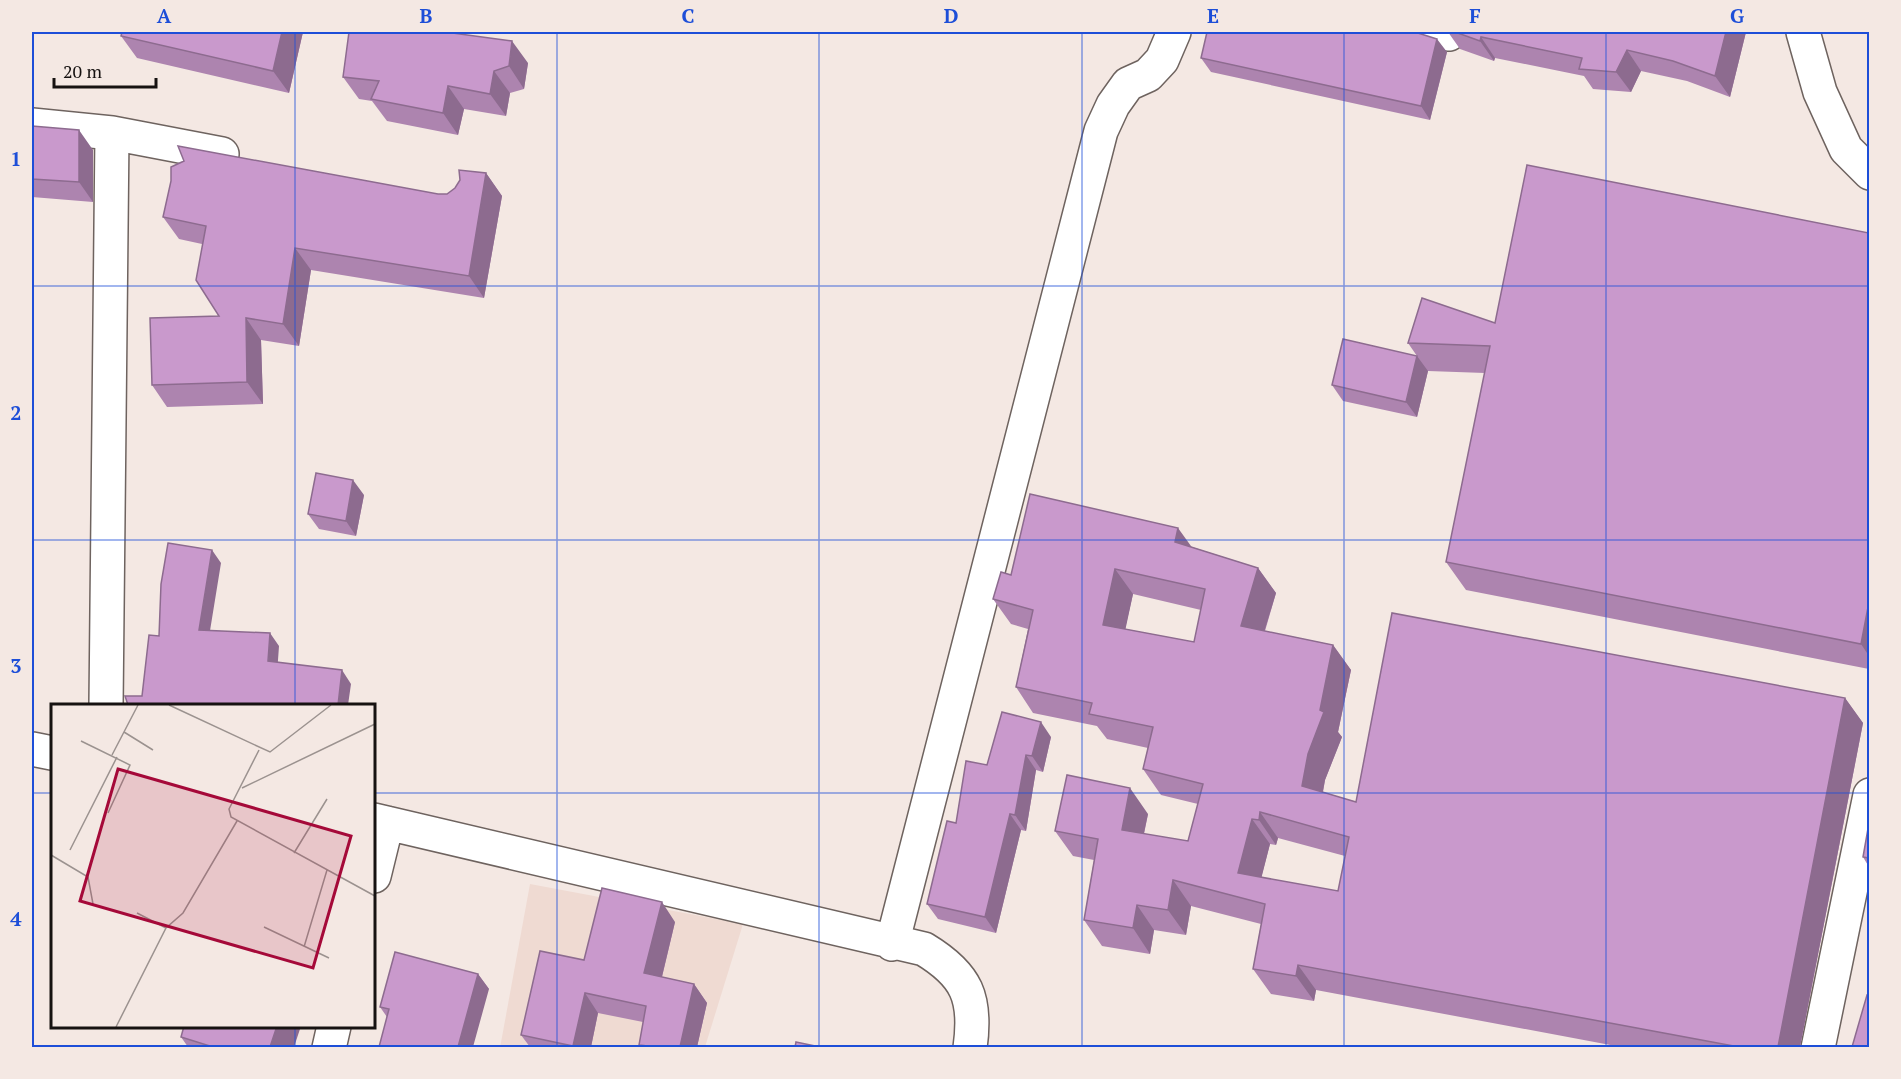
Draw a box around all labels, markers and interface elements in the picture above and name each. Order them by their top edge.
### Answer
text: A [157,2,172,29]
text: B [420,2,433,29]
text: C [681,2,695,29]
text: D [944,2,958,29]
text: E [1207,2,1219,29]
text: F [1469,2,1481,29]
text: G [1730,2,1744,29]
scale bar [54,51,156,89]
text: 20 m [63,59,103,83]
text: 1 [10,145,22,172]
text: 2 [10,399,22,426]
text: 3 [10,652,22,679]
inset map [51,704,375,1028]
text: 4 [10,905,22,932]

